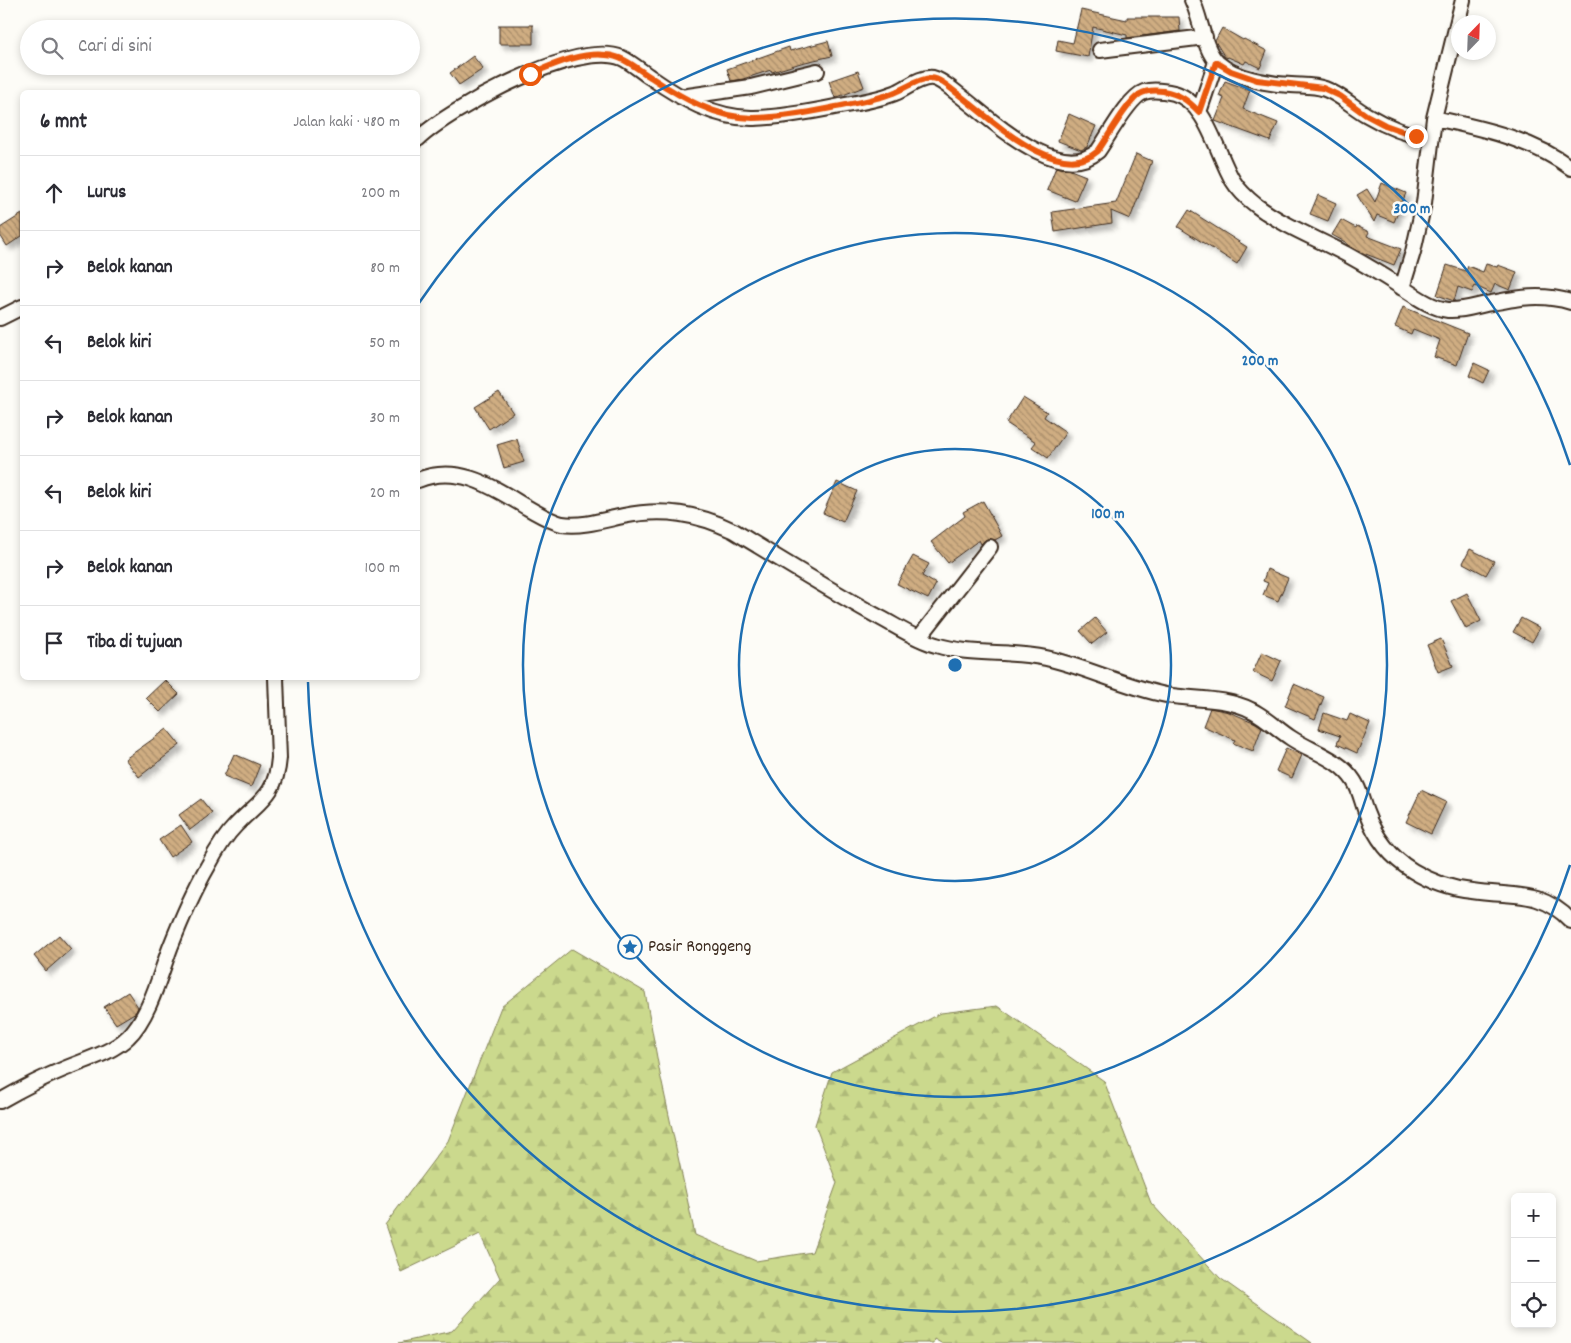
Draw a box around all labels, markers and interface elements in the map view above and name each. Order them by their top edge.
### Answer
north arrow [1451,15,1496,60]
search box [20,20,420,75]
icon: search [38,34,66,62]
text: Cari di sini [78,34,152,61]
route start [519,63,542,86]
text: 6 mnt [40,108,87,138]
text: Jalan kaki · 480 m [293,111,400,134]
route end [1405,125,1428,148]
icon: ahead [40,179,68,207]
text: Lurus [87,180,126,207]
text: 200 m [361,182,400,205]
text: 300 m [1394,199,1430,221]
icon: right [40,254,68,282]
text: Belok kanan [87,255,173,282]
text: 80 m [370,257,400,280]
icon: left [40,329,68,357]
text: Belok kiri [87,330,151,357]
text: 50 m [369,332,400,355]
text: 200 m [1242,351,1278,373]
icon: right [40,404,68,432]
text: Belok kanan [87,405,173,432]
text: 30 m [370,407,400,430]
icon: left [40,479,68,507]
text: Belok kiri [87,480,151,507]
text: 20 m [370,482,400,505]
text: 100 m [1091,504,1125,526]
icon: right [40,554,68,582]
text: Belok kanan [87,555,173,582]
text: 100 m [364,557,400,580]
icon: arrive [40,629,68,657]
text: Tiba di tujuan [87,630,182,657]
centre of rings [946,656,964,674]
place icon: Pasir Ronggeng [617,934,643,960]
place label: Pasir Ronggeng [648,935,751,960]
map controls [1511,1193,1556,1328]
button: + [1511,1193,1556,1238]
button: − [1511,1238,1556,1283]
button: locate [1511,1283,1556,1328]

